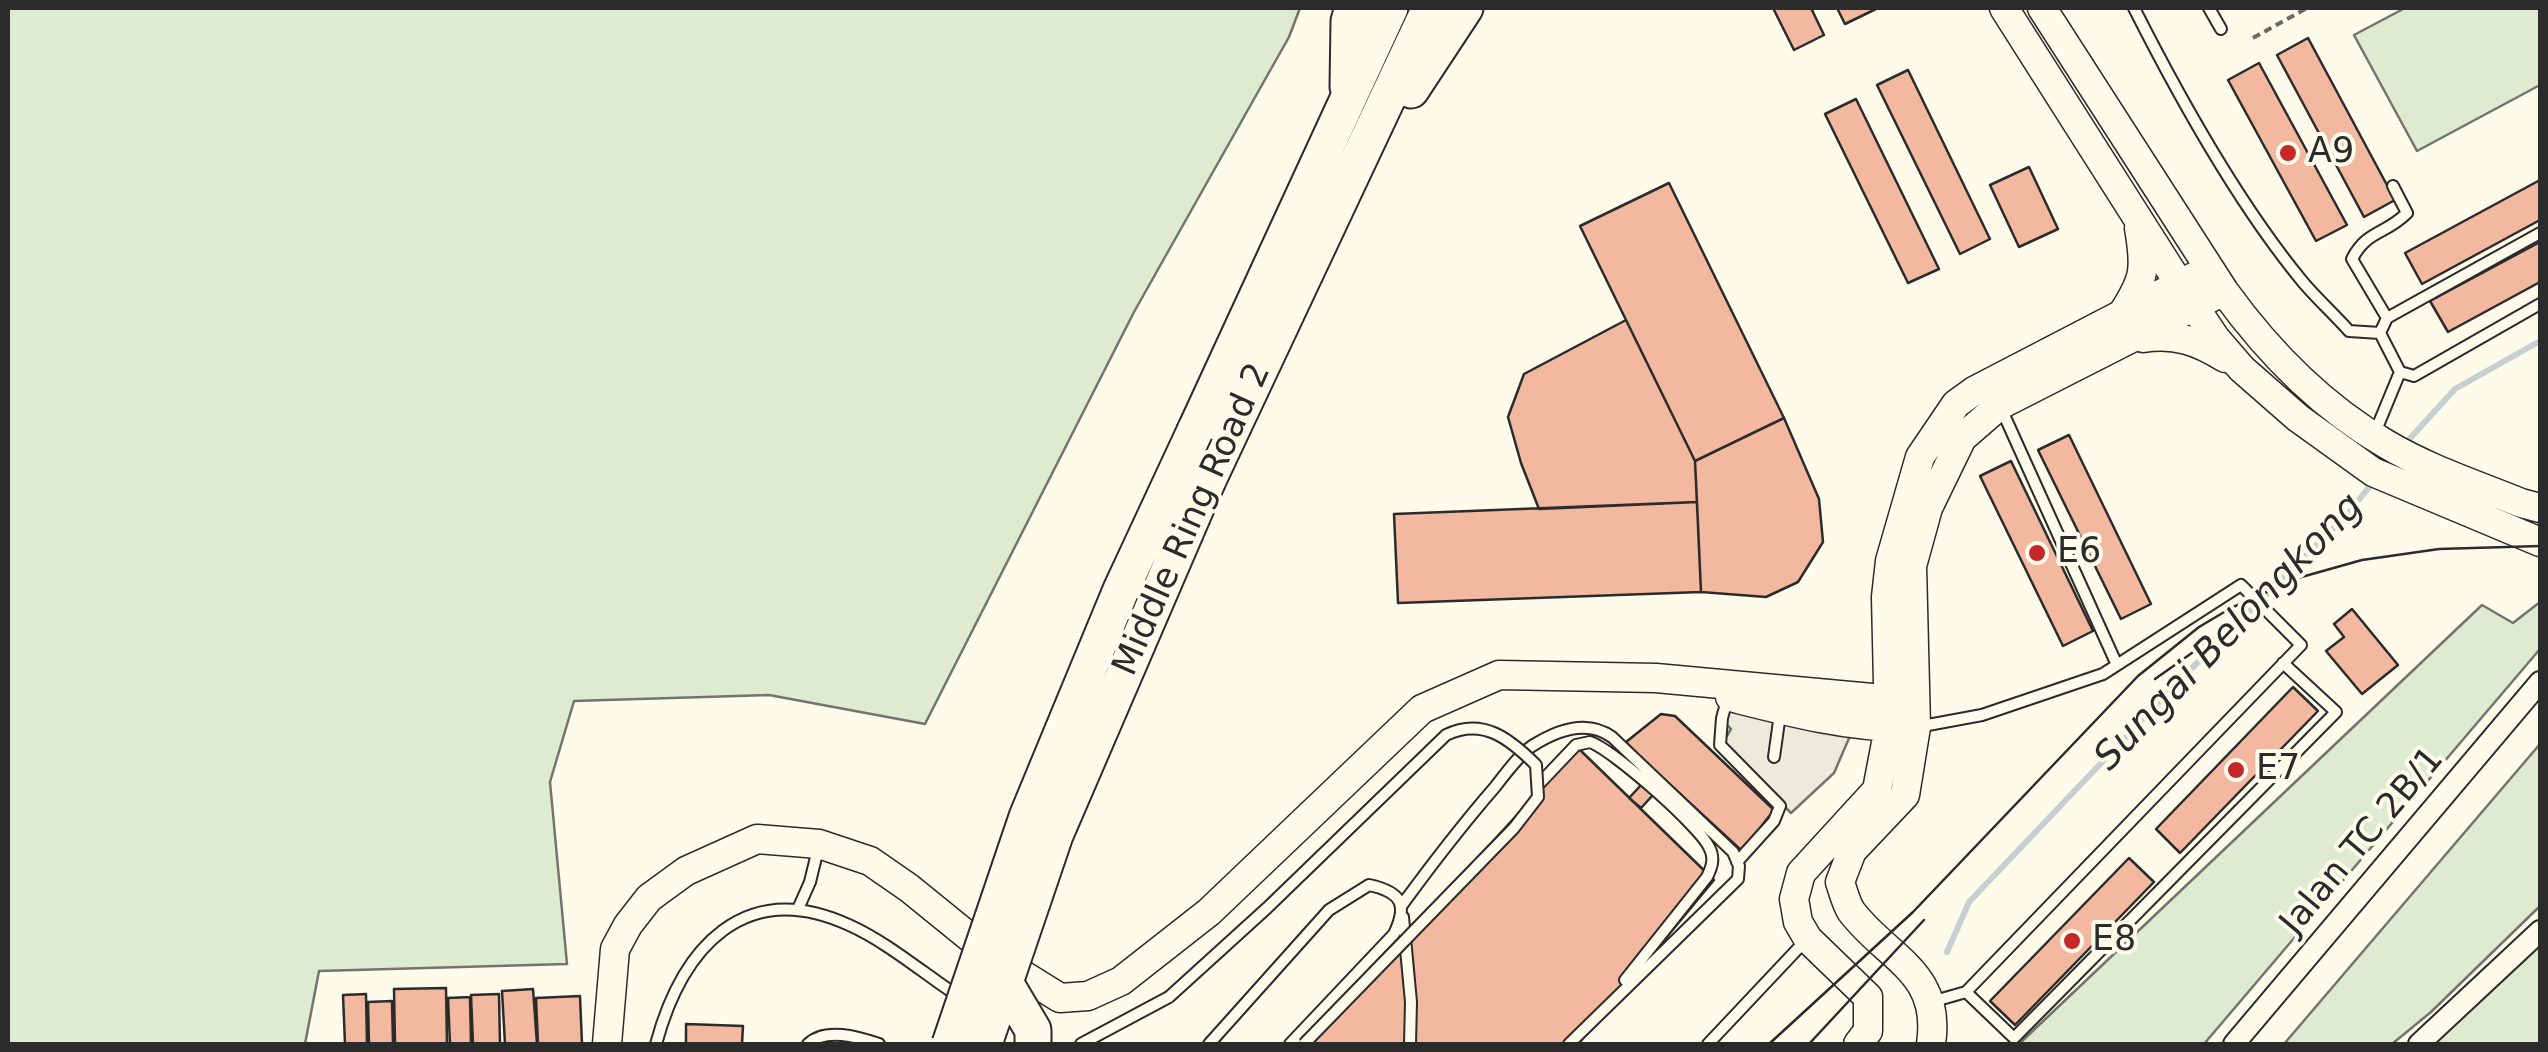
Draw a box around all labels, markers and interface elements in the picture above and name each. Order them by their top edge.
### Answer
place label: A9 [2308,132,2354,174]
marker: A9 [2277,142,2299,164]
street label: Middle Ring Road 2 [1105,357,1281,683]
water label: Sungai Belongkong [2086,485,2374,781]
place label: E6 [2057,532,2101,574]
marker: E6 [2026,542,2048,564]
street label: Jalan TC 2B/1 [2273,740,2453,944]
place label: E7 [2256,749,2300,791]
marker: E7 [2225,759,2247,781]
place label: E8 [2092,920,2136,962]
marker: E8 [2061,930,2083,952]

